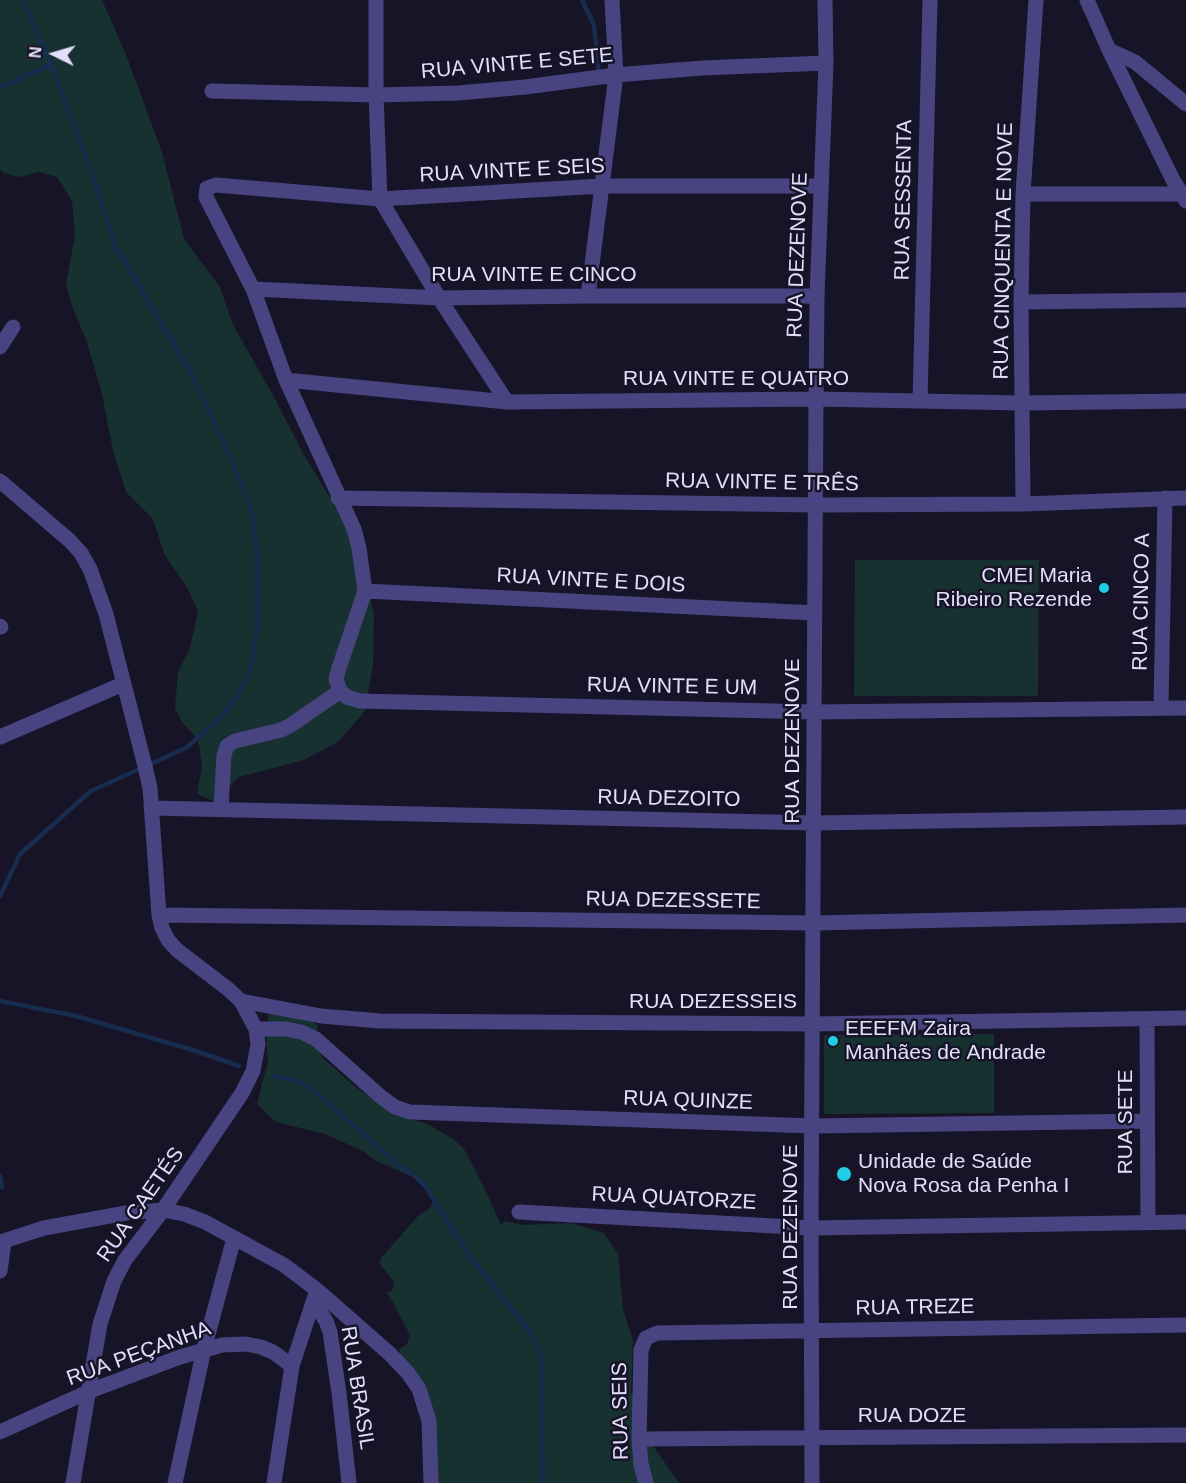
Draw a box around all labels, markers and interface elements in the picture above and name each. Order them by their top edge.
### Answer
north arrow [24,24,84,84]
street label: RUA VINTE E SETE [420,43,614,85]
text: N [27,46,45,59]
street label: RUA SESSENTA [890,119,918,281]
street label: RUA CINQUENTA E NOVE [989,122,1019,380]
street label: RUA VINTE E SEIS [419,154,605,188]
street label: RUA DEZENOVE [783,172,813,338]
street label: RUA VINTE E CINCO [431,262,637,288]
street label: RUA VINTE E QUATRO [623,366,849,392]
street label: RUA VINTE E TRÊS [665,469,859,497]
street label: RUA CINCO A [1128,533,1156,671]
street label: RUA VINTE E DOIS [496,563,686,599]
place label: CMEI Maria Ribeiro Rezende [936,563,1092,613]
marker: CMEI Maria Ribeiro Rezende [1097,581,1111,595]
street label: RUA DEZENOVE [780,658,806,824]
street label: RUA VINTE E UM [587,673,757,701]
street label: RUA DEZOITO [597,785,741,813]
street label: RUA DEZESSETE [585,887,761,915]
street label: RUA DEZESSEIS [629,989,797,1015]
place label: EEEFM Zaira Manhães de Andrade [845,1016,1046,1066]
marker: EEEFM Zaira Manhães de Andrade [826,1034,840,1048]
street label: RUA SETE [1113,1069,1139,1175]
street label: RUA QUINZE [623,1086,753,1116]
street label: RUA CAETÉS [92,1143,190,1267]
street label: RUA DEZENOVE [778,1144,804,1310]
place label: Unidade de Saúde Nova Rosa da Penha I [858,1149,1069,1199]
marker: Unidade de Saúde Nova Rosa da Penha I [835,1165,853,1183]
street label: RUA QUATORZE [591,1182,757,1216]
street label: RUA TREZE [855,1294,975,1322]
street label: RUA PEÇANHA [63,1316,215,1392]
street label: RUA BRASIL [335,1324,379,1452]
street label: RUA SEIS [608,1362,634,1460]
street label: RUA DOZE [858,1403,966,1429]

